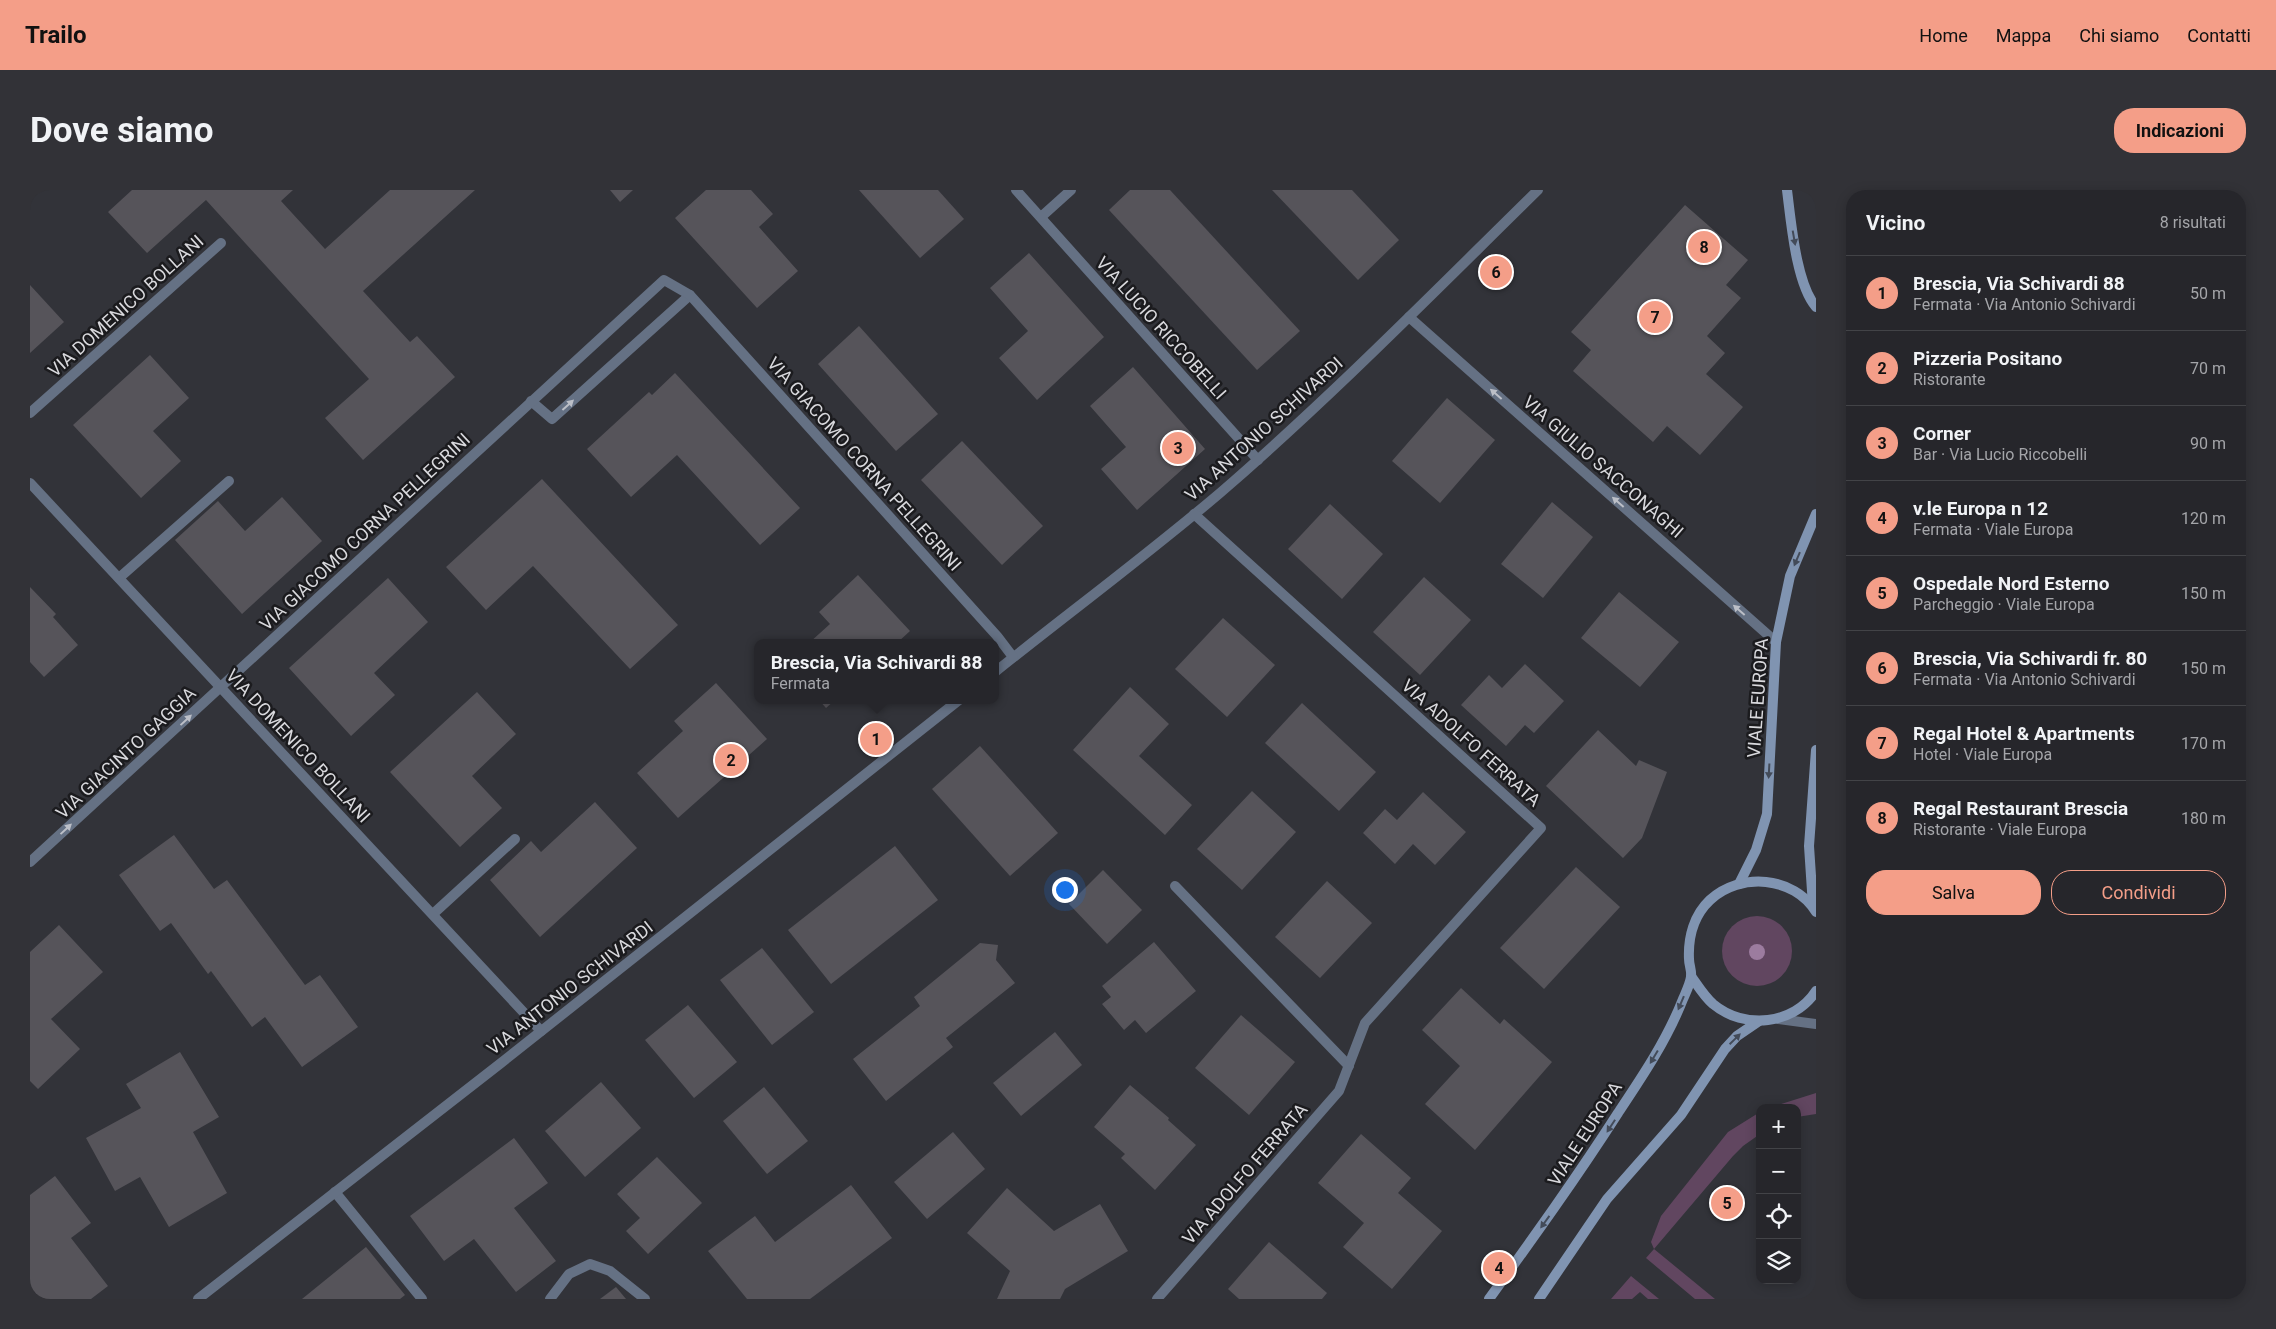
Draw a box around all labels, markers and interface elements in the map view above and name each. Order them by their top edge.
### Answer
text: Trailo [25,21,87,49]
text: Home [1919,25,1968,46]
text: Mappa [1996,25,2051,46]
text: Chi siamo [2079,25,2159,46]
text: Contatti [2187,25,2251,46]
button: Indicazioni [2114,108,2246,153]
text: Dove siamo [30,110,213,151]
text: Vicino [1866,211,1925,235]
text: 8 risultati [2160,213,2226,232]
pin: 8 [1688,228,1720,266]
street label: VIA DOMENICO BOLLANI [44,230,208,381]
one-way arrow [1791,231,1799,247]
street label: VIA LUCIO RICCOBELLI [1092,252,1231,403]
pin: 6 [1480,253,1512,291]
text: Brescia, Via Schivardi 88 [1913,272,2125,295]
text: 1 [1877,284,1887,303]
text: 50 m [2190,284,2226,303]
text: Fermata · Via Antonio Schivardi [1913,295,2136,314]
pin: 7 [1639,298,1671,336]
text: Pizzeria Positano [1913,347,2062,370]
street label: VIA ANTONIO SCHIVARDI [1180,352,1347,505]
street label: VIA GIACOMO CORNA PELLEGRINI [763,353,966,575]
text: 2 [1877,359,1887,378]
text: 70 m [2190,359,2226,378]
text: Ristorante [1913,370,1986,389]
one-way arrow [1489,389,1502,400]
street label: VIA GIULIO SACCONAGHI [1519,391,1688,542]
one-way arrow [561,399,573,411]
text: Corner [1913,422,1971,445]
street label: VIA GIACOMO CORNA PELLEGRINI [255,428,474,635]
pin: 3 [1162,429,1194,467]
text: 3 [1877,434,1887,453]
text: 90 m [2190,434,2226,453]
text: Bar · Via Lucio Riccobelli [1913,445,2087,464]
one-way arrow [1612,496,1624,508]
text: v.le Europa n 12 [1913,497,2048,520]
text: 4 [1877,509,1887,528]
text: 120 m [2181,509,2226,528]
text: Fermata · Viale Europa [1913,520,2073,539]
one-way arrow [1793,552,1801,567]
text: Ospedale Nord Esterno [1913,572,2110,595]
text: 5 [1877,584,1887,603]
text: 150 m [2181,584,2226,603]
text: Parcheggio · Viale Europa [1913,595,2095,614]
one-way arrow [1733,604,1746,615]
street label: VIALE EUROPA [1743,637,1772,759]
popup [754,639,999,704]
text: Brescia, Via Schivardi fr. 80 [1913,647,2147,670]
text: Brescia, Via Schivardi 88 [771,651,982,674]
text: 6 [1877,659,1887,678]
text: 150 m [2181,659,2226,678]
street label: VIA DOMENICO BOLLANI [222,665,375,827]
text: Fermata · Via Antonio Schivardi [1913,670,2136,689]
text: Fermata [771,674,830,693]
street label: VIA ADOLFO FERRATA [1397,675,1545,811]
street label: VIA GIACINTO GAGGIA [51,682,200,823]
one-way arrow [179,714,192,725]
pin: 1 [860,720,892,758]
text: Regal Hotel & Apartments [1913,722,2135,745]
text: 7 [1877,734,1887,753]
text: 170 m [2181,734,2226,753]
pin: 2 [715,741,747,779]
text: Hotel · Viale Europa [1913,745,2052,764]
one-way arrow [1765,764,1773,780]
text: Regal Restaurant Brescia [1913,797,2128,820]
text: 8 [1877,809,1887,828]
text: 180 m [2181,809,2226,828]
text: Ristorante · Viale Europa [1913,820,2087,839]
one-way arrow [59,824,72,835]
button: Salva [1866,870,2041,915]
button: Condividi [2051,870,2226,915]
your location [1052,877,1078,903]
street label: VIA ANTONIO SCHIVARDI [482,916,657,1059]
one-way arrow [1677,996,1685,1010]
one-way arrow [1729,1033,1741,1045]
one-way arrow [1649,1051,1658,1064]
street label: VIALE EUROPA [1543,1078,1626,1190]
street label: VIA ADOLFO FERRATA [1178,1099,1312,1248]
map controls [1756,1104,1801,1284]
button: + [1756,1104,1801,1149]
one-way arrow [1606,1119,1615,1132]
button: − [1756,1149,1801,1194]
pin: 5 [1711,1184,1743,1222]
button: locate [1756,1194,1801,1239]
one-way arrow [1540,1215,1550,1229]
button: layers [1756,1239,1801,1284]
pin: 4 [1483,1249,1515,1287]

